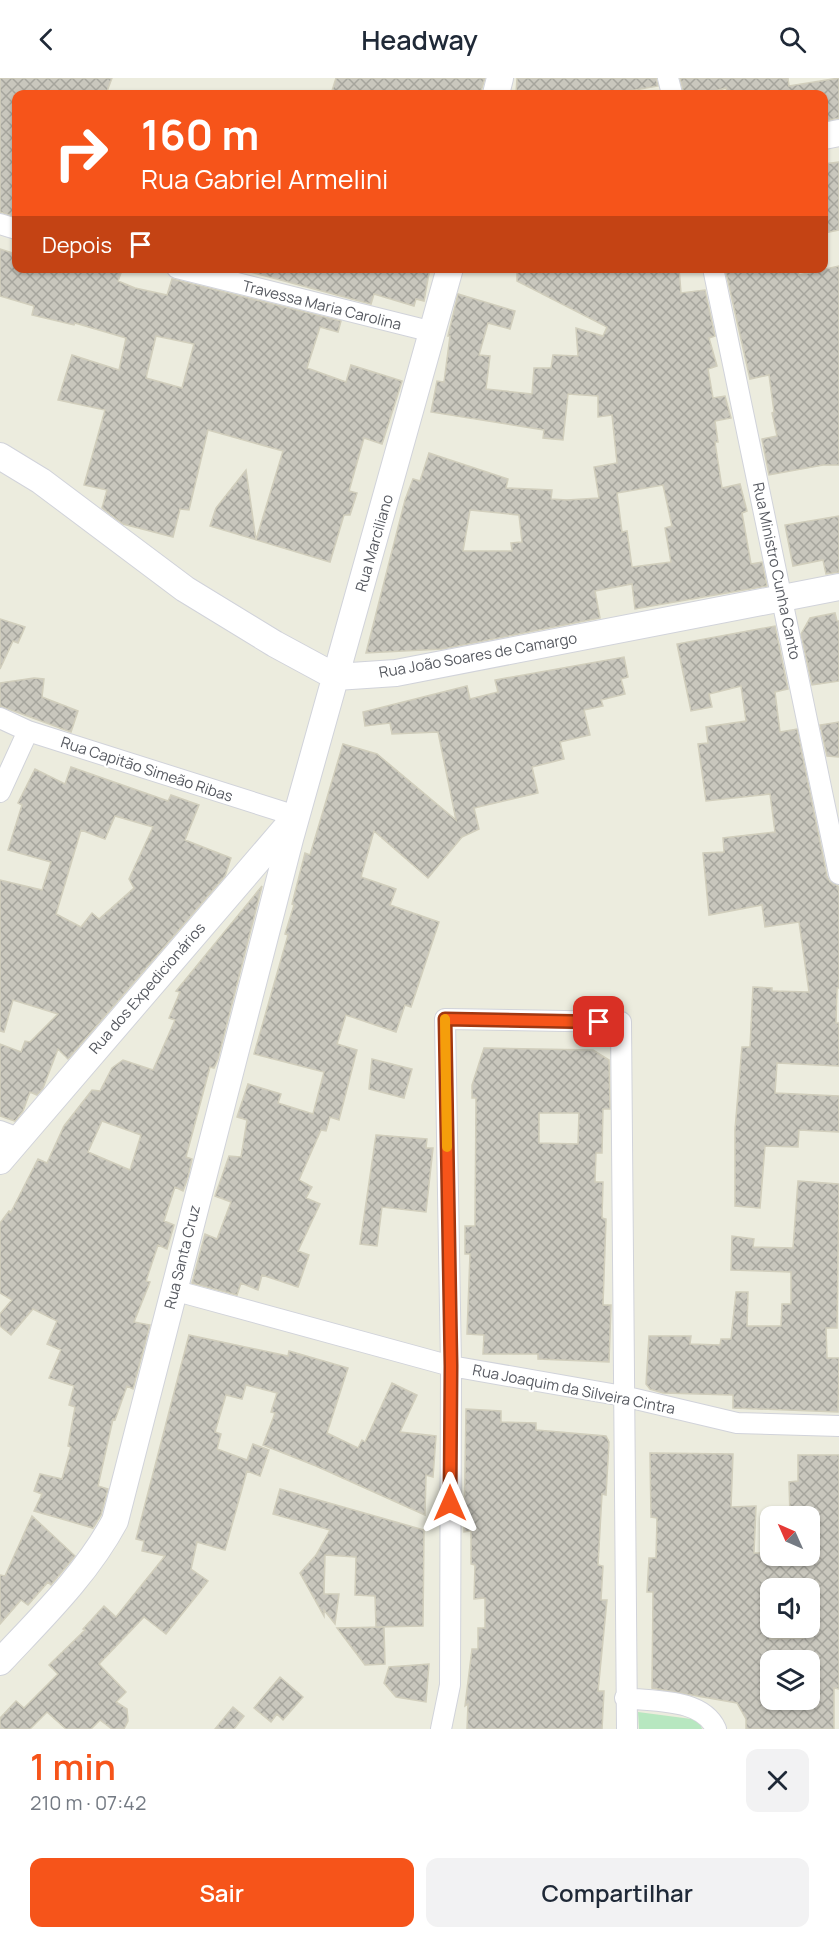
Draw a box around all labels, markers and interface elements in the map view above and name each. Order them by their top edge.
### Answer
text: Headway [361,21,478,58]
icon: back [30,23,63,56]
icon: search [776,23,809,56]
text: 160 m [141,105,259,163]
icon: right [42,114,120,192]
text: Rua Gabriel Armelini [141,160,388,197]
icon: arrive [124,228,157,261]
text: Depois [42,230,112,260]
street label: Travessa Maria Carolina [240,275,404,335]
street label: Rua Ministro Cunha Canto [748,480,806,662]
street label: Rua Marciliano [350,492,398,594]
street label: Rua João Soares de Camargo [377,627,579,683]
street label: Rua Capitão Simeão Ribas [58,731,236,807]
street label: Rua dos Expedicionários [84,918,210,1058]
pin [573,996,624,1047]
icon: arrive [582,1005,615,1038]
street label: Rua Santa Cruz [159,1203,205,1311]
street label: Rua Joaquim da Silveira Cintra [471,1359,677,1419]
position arrow [418,1471,482,1535]
north arrow [760,1506,820,1566]
map controls [760,1506,820,1710]
button: sound [760,1578,820,1638]
button: layers [760,1650,820,1710]
text: 1 min [30,1742,116,1791]
button: close [746,1749,809,1812]
text: 210 m · 07:42 [30,1789,146,1816]
button: Sair [30,1858,414,1927]
button: Compartilhar [426,1858,809,1927]

